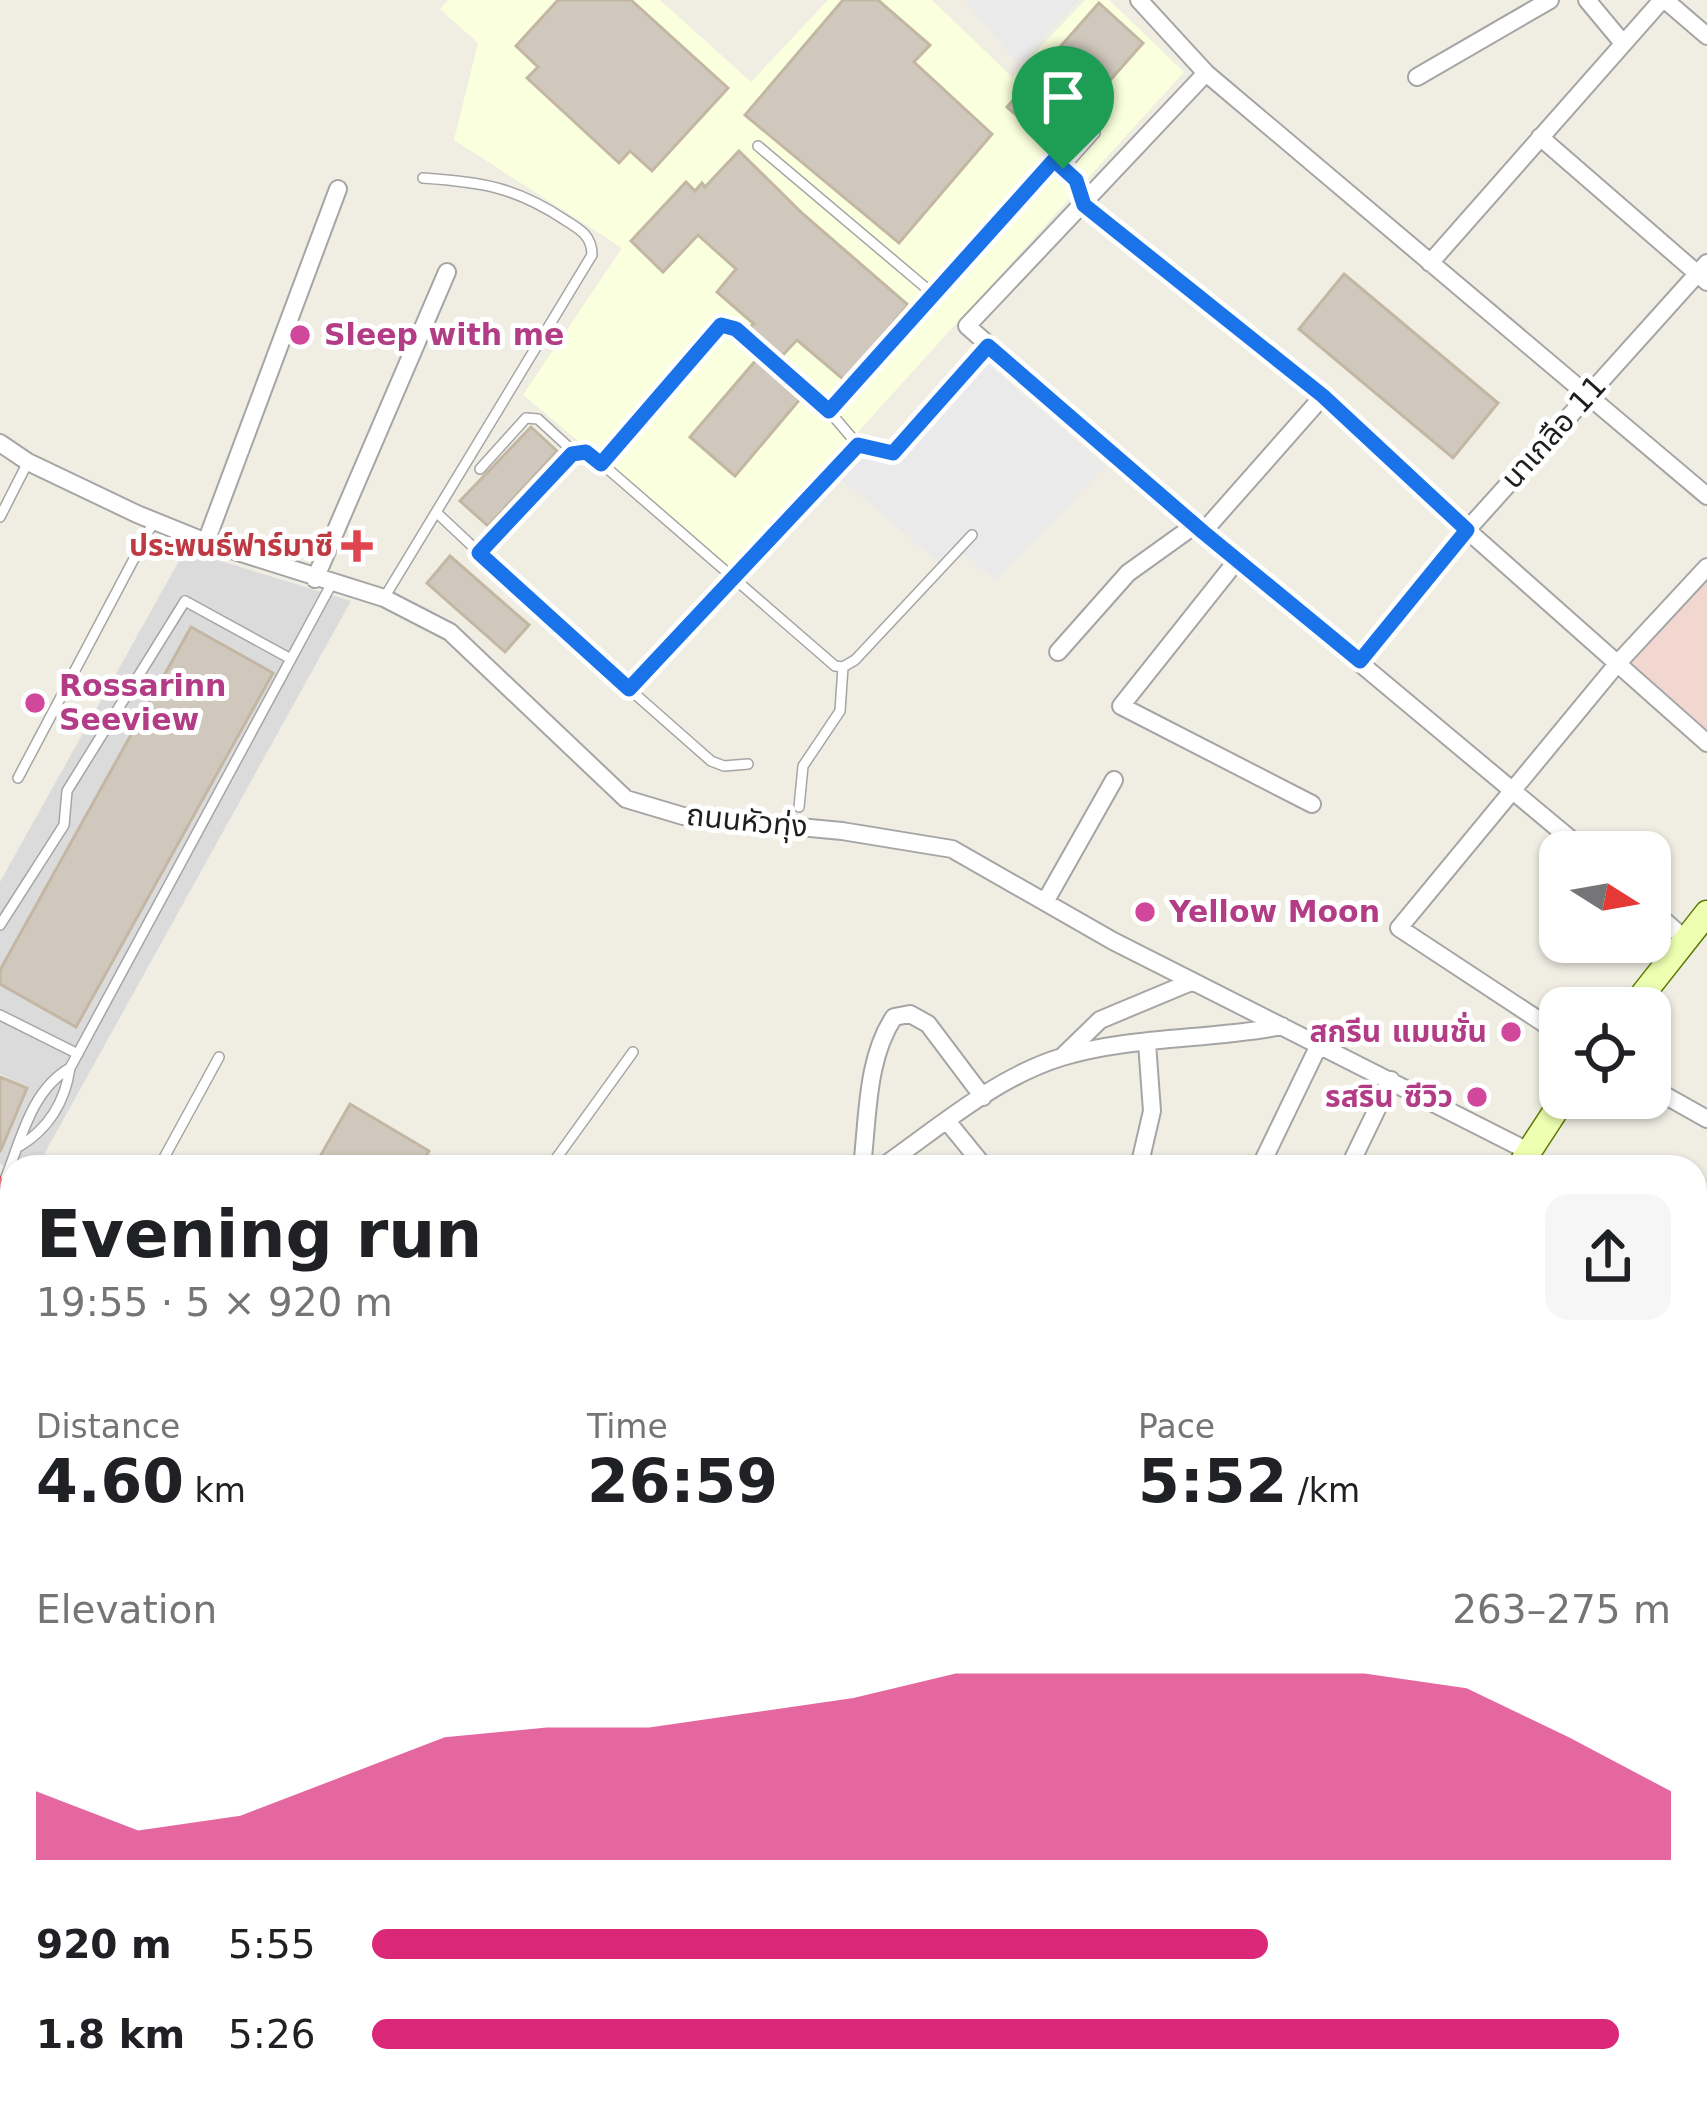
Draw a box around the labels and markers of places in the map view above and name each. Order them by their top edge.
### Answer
pin [1012,46,1114,169]
place label: Sleep with me [324,317,564,352]
marker: Sleep with me [287,322,313,348]
place label: ประพนธ์ฟาร์มาซี [129,528,333,563]
marker: ประพนธ์ฟาร์มาซี [344,533,370,559]
place label: Rossarinn Seeview [59,668,226,737]
marker: Rossarinn Seeview [22,690,48,716]
place label: Yellow Moon [1168,894,1380,929]
marker: Yellow Moon [1132,899,1158,925]
place label: สกรีน แมนชั่น [1309,1011,1487,1049]
marker: สกรีน แมนชั่น [1498,1019,1524,1045]
place label: รสริน ซีวิว [1325,1079,1453,1114]
marker: รสริน ซีวิว [1464,1084,1490,1110]

